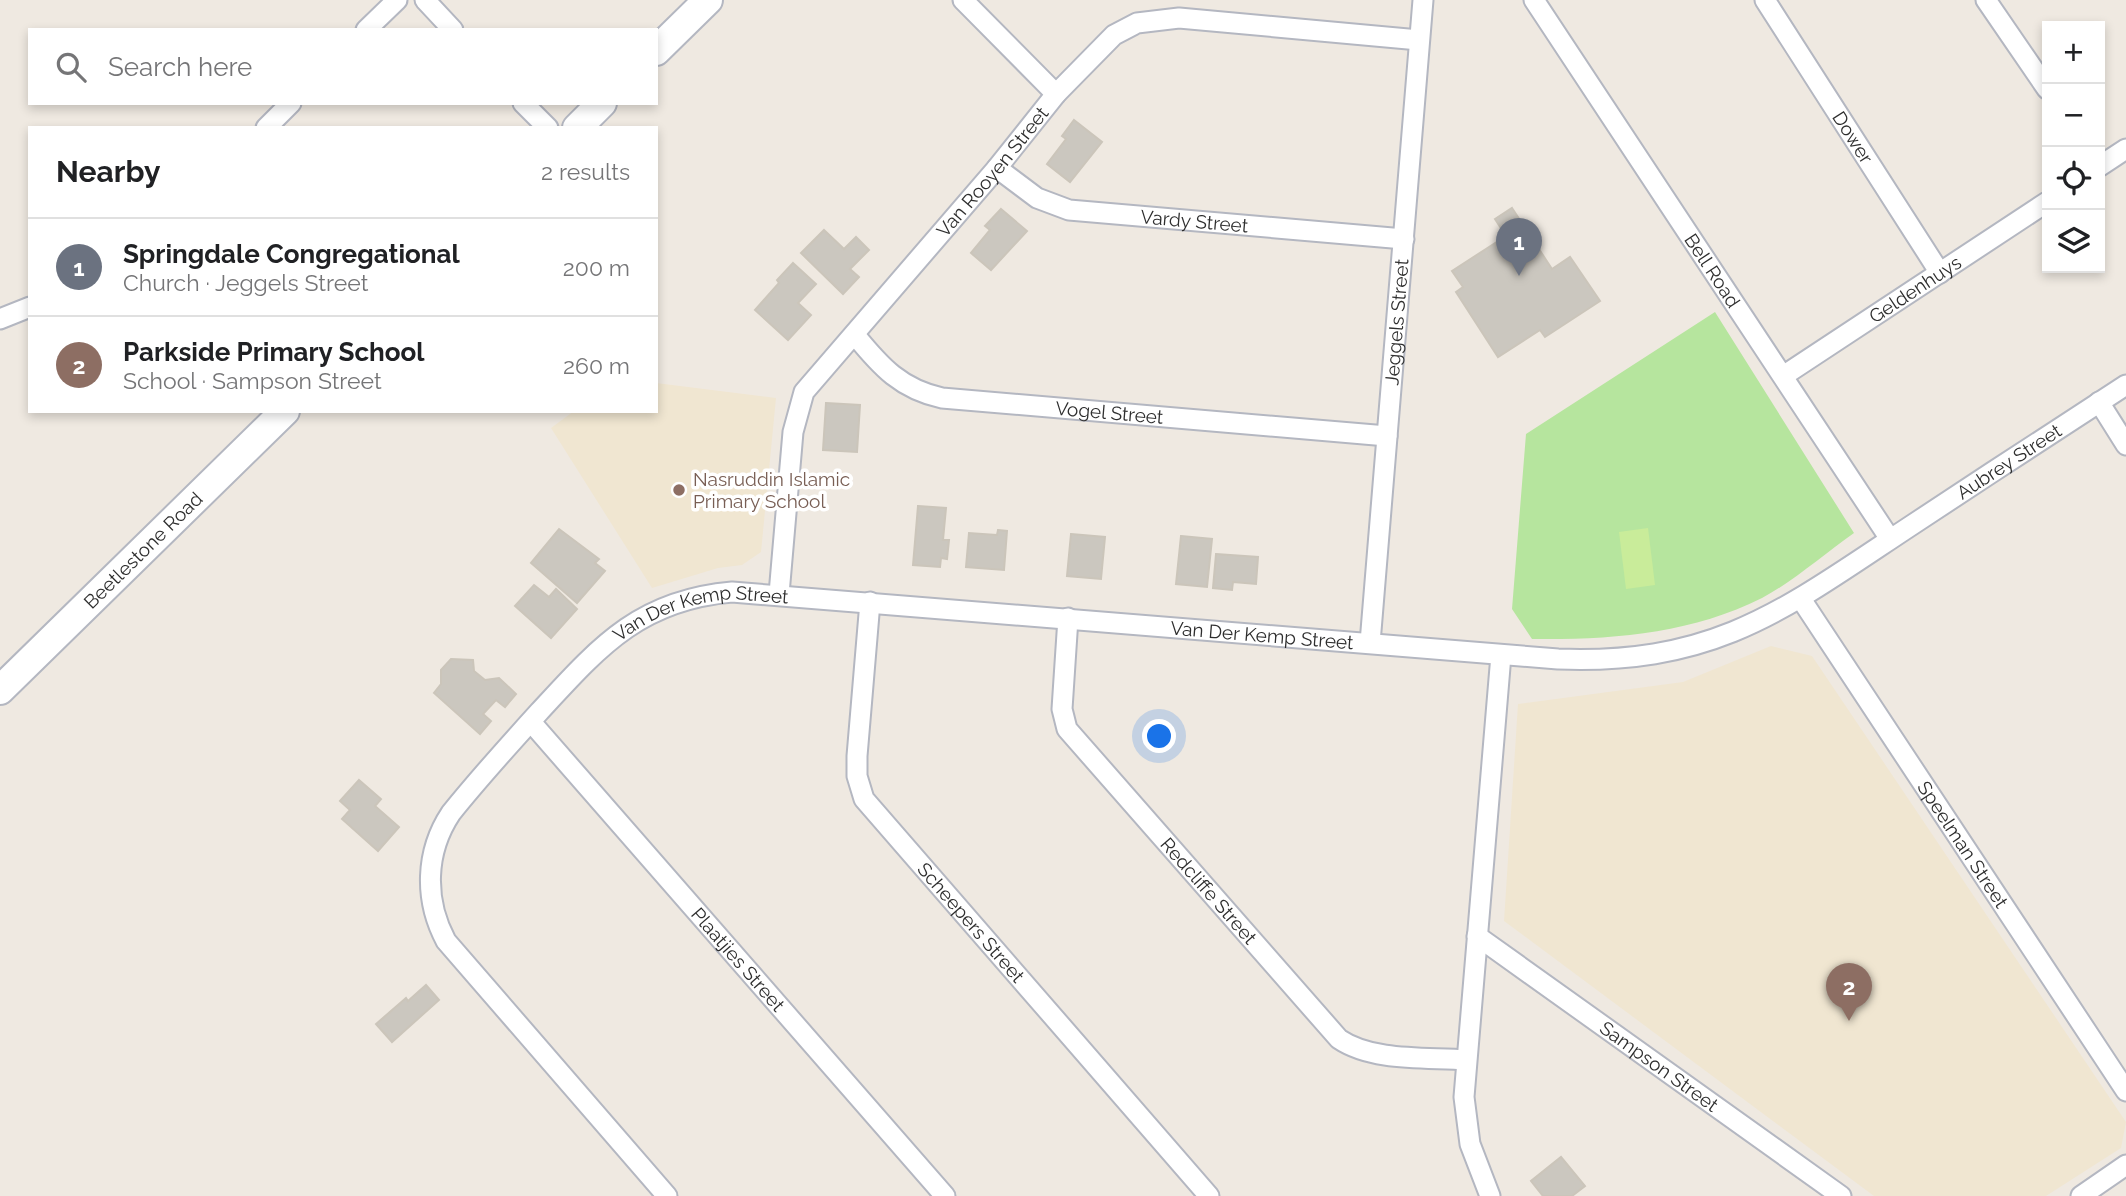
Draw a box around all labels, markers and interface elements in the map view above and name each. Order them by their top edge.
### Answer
map controls [2042,21,2105,273]
button: + [2042,21,2105,84]
search box [28,28,658,105]
icon: search [52,48,90,86]
text: Search here [108,52,252,82]
button: − [2042,84,2105,147]
street label: Van Rooyen Street [932,102,1053,241]
street label: Dower [1828,107,1878,168]
button: locate [2042,147,2105,210]
text: Nearby [56,154,160,189]
text: 2 results [541,158,630,185]
street label: Vardy Street [1140,205,1250,237]
button: layers [2042,210,2105,273]
pin: 1 [1496,218,1542,276]
street label: Bell Road [1680,229,1745,311]
text: Springdale Congregational [123,239,460,269]
street label: Geldenhuys [1865,251,1965,327]
text: 1 [73,254,85,281]
text: 200 m [563,254,630,281]
street label: Jeggels Street [1380,257,1413,386]
text: Church · Jeggels Street [123,269,368,296]
text: Parkside Primary School [123,337,425,367]
text: 2 [73,352,85,379]
text: 260 m [563,352,630,379]
text: School · Sampson Street [123,367,382,394]
street label: Vogel Street [1055,397,1165,428]
street label: Aubrey Street [1952,419,2066,504]
place label: Nasruddin Islamic Primary School [693,468,850,512]
marker: Nasruddin Islamic Primary School [671,482,687,498]
street label: Beetlestone Road [79,487,207,613]
street label: Van Der Kemp Street [608,581,790,645]
street label: Van Der Kemp Street [1170,617,1355,653]
your location [1142,719,1176,753]
street label: Speelman Street [1913,777,2013,912]
street label: Redcliffe Street [1156,833,1262,949]
street label: Scheepers Street [913,858,1030,987]
street label: Plaatjies Street [687,903,790,1016]
pin: 2 [1826,963,1872,1021]
street label: Sampson Street [1596,1016,1723,1116]

